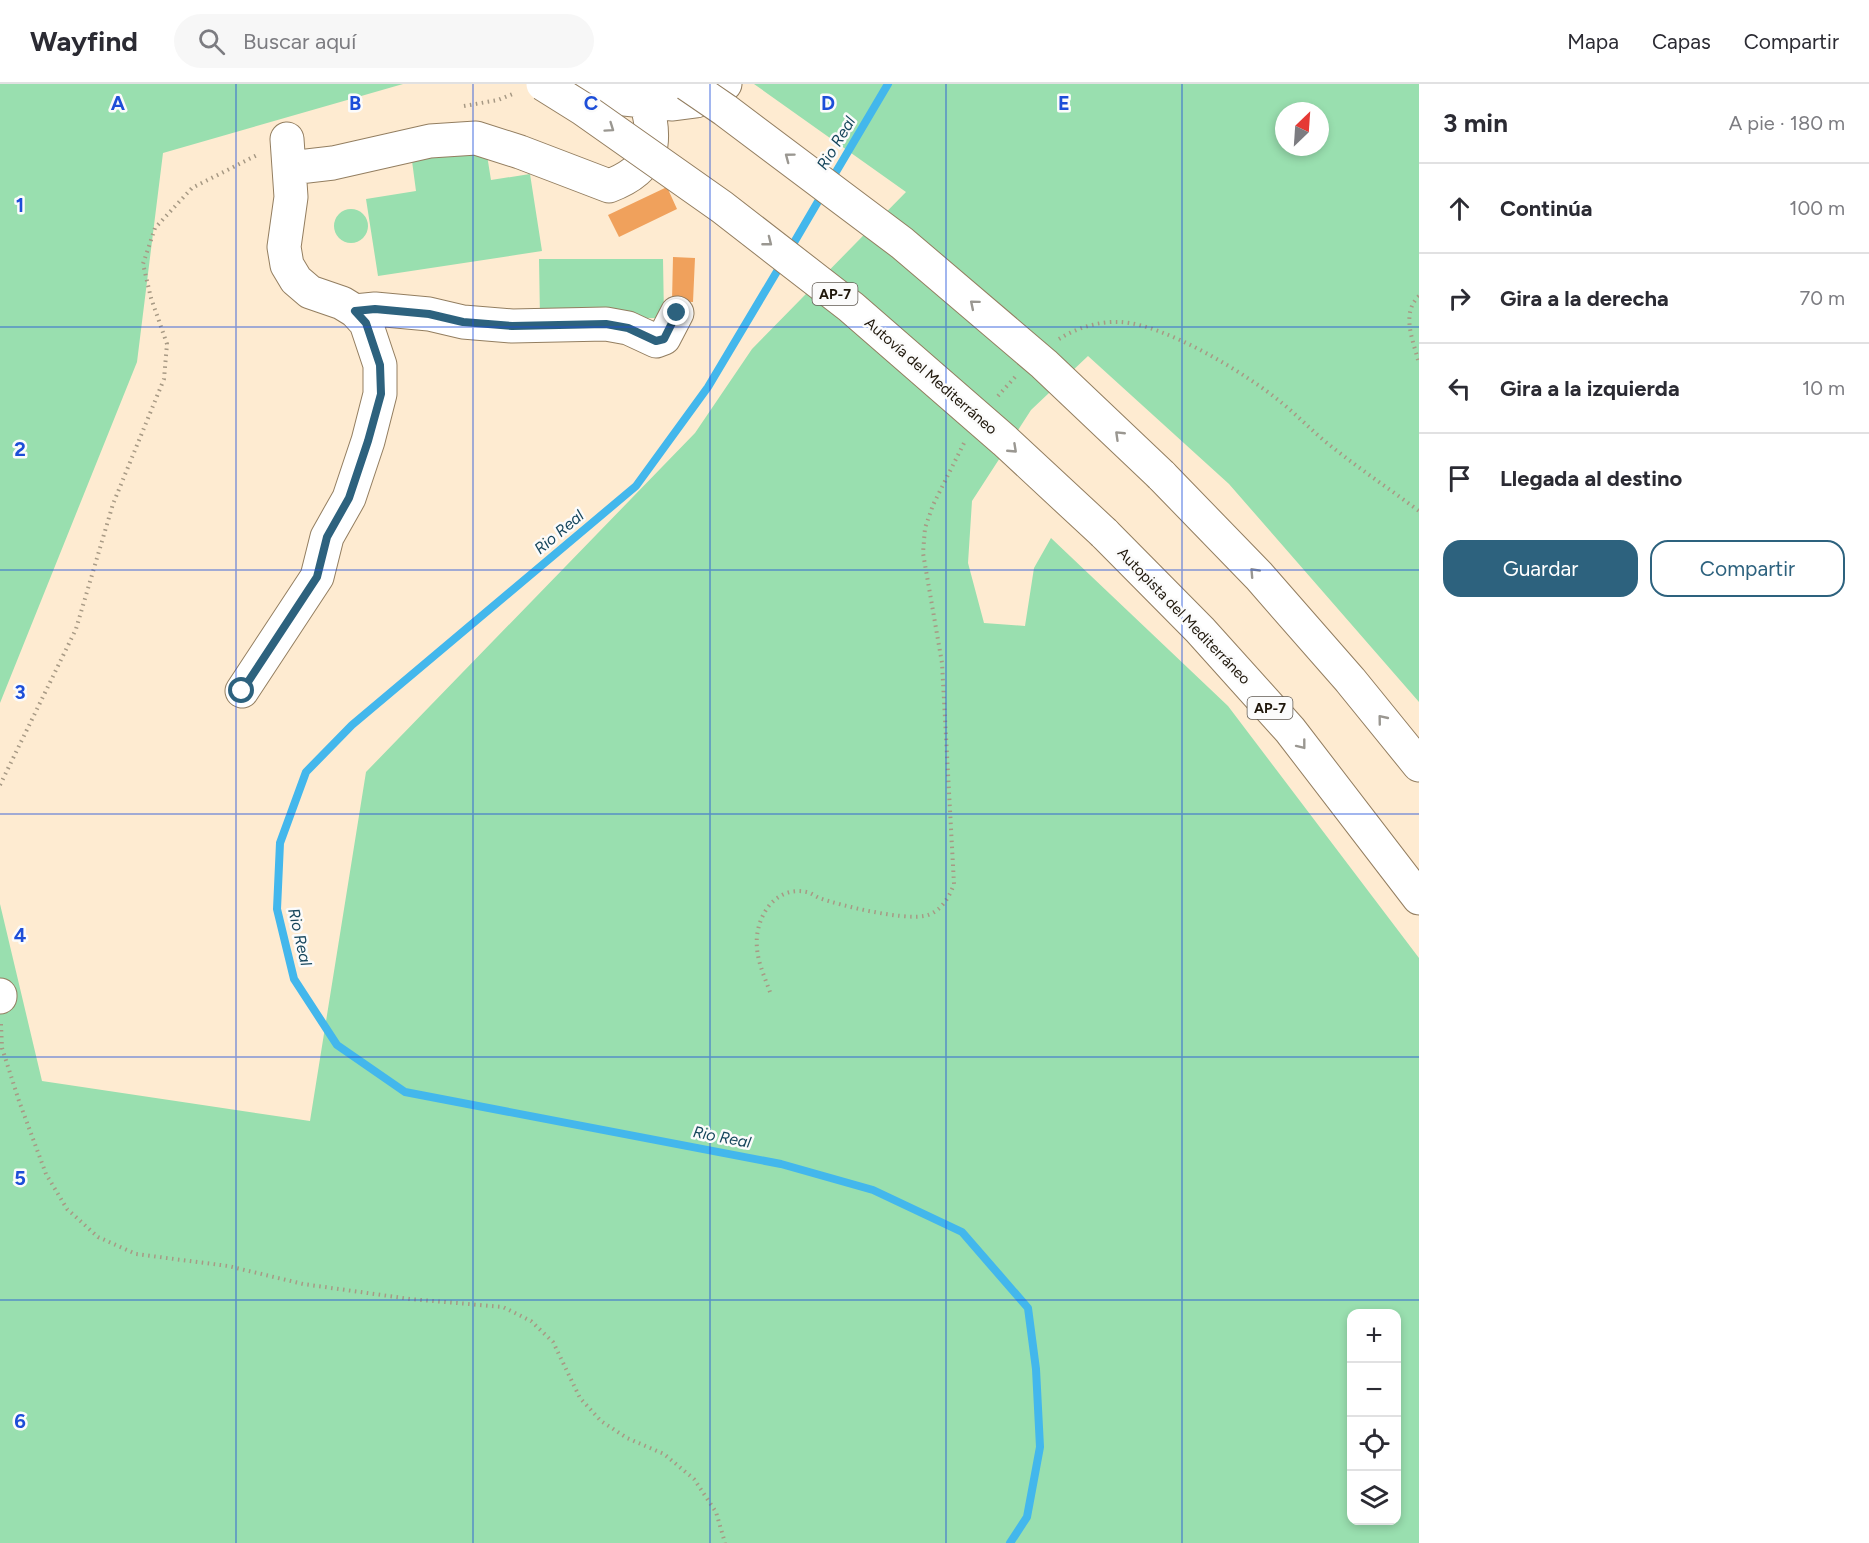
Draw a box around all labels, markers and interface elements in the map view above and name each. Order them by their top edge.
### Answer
search box [174,14,594,68]
text: Wayfind [30,24,138,58]
icon: search [195,25,228,58]
text: Buscar aquí [243,28,356,55]
text: Mapa [1567,29,1619,54]
text: Capas [1652,29,1711,54]
text: Compartir [1744,29,1839,54]
text: A [111,91,126,115]
text: B [349,91,361,115]
text: C [584,91,598,115]
text: D [821,91,835,115]
text: E [1058,91,1070,115]
north arrow [1275,102,1329,156]
text: 3 min [1443,107,1508,139]
text: A pie · 180 m [1729,111,1845,135]
water label: Rio Real [813,113,859,173]
one-way arrow [603,121,614,132]
one-way arrow [784,154,795,165]
icon: ahead [1443,192,1476,225]
text: 1 [16,193,24,217]
text: Continúa [1500,195,1593,222]
text: 100 m [1789,196,1845,220]
one-way arrow [761,235,772,246]
icon: right [1443,282,1476,315]
road number: AP-7 [812,283,858,305]
text: Gira a la derecha [1500,285,1669,312]
text: 70 m [1799,286,1845,310]
route end [663,299,689,325]
one-way arrow [970,301,981,312]
street label: Autovía del Mediterráneo [861,314,1001,439]
icon: left [1443,372,1476,405]
text: Gira a la izquierda [1500,375,1680,402]
text: 10 m [1802,376,1845,400]
one-way arrow [1115,431,1126,442]
text: 2 [14,437,26,461]
one-way arrow [1006,441,1017,452]
icon: arrive [1443,462,1476,495]
text: Llegada al destino [1500,465,1682,492]
water label: Rio Real [530,506,588,558]
button: Guardar [1443,540,1638,597]
button: Compartir [1650,540,1845,597]
street label: Autopista del Mediterráneo [1114,544,1254,688]
one-way arrow [1251,568,1262,579]
route start [228,677,254,703]
text: 3 [14,680,26,704]
road number: AP-7 [1248,697,1292,719]
one-way arrow [1378,715,1389,726]
one-way arrow [1294,738,1305,749]
water label: Rio Real [284,906,316,968]
text: 4 [14,923,27,947]
water label: Rio Real [691,1122,753,1152]
text: 5 [14,1166,26,1190]
map controls [1347,1309,1401,1525]
button: + [1347,1309,1401,1363]
button: − [1347,1363,1401,1417]
text: 6 [14,1409,26,1433]
button: locate [1347,1417,1401,1471]
button: layers [1347,1471,1401,1525]

